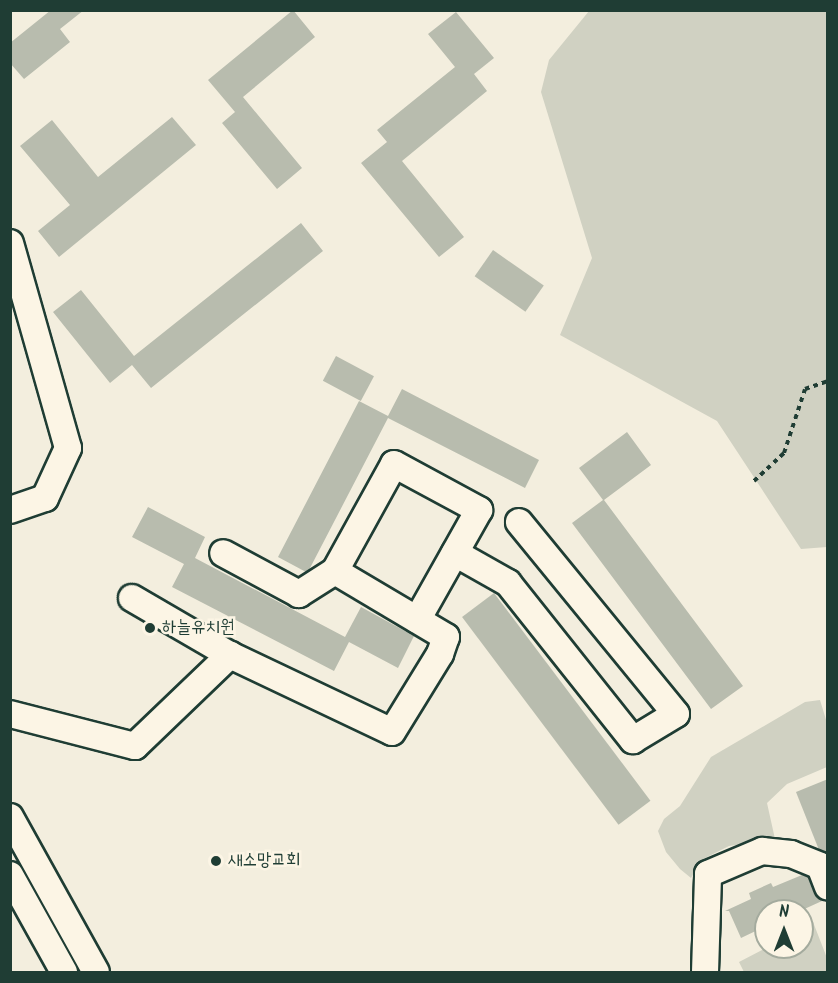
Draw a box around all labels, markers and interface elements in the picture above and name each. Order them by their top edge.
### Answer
place label: 하늘유치원 [162,617,234,639]
marker: 하늘유치원 [143,621,157,635]
place label: 새소망교회 [228,850,300,872]
marker: 새소망교회 [209,854,223,868]
north arrow [754,899,814,959]
text: N [779,900,789,925]

